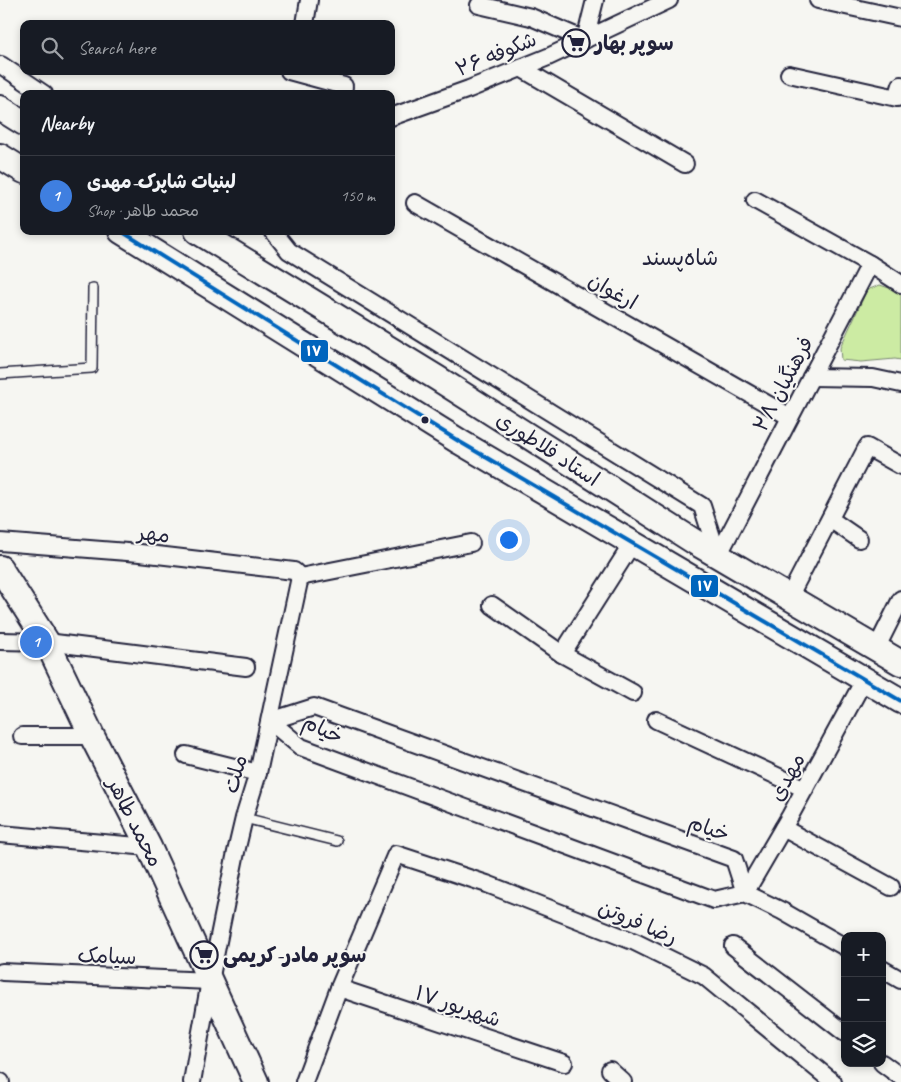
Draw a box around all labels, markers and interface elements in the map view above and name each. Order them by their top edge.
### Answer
search box [20,20,395,75]
street label: شکوفه ۲۶ [452,26,540,82]
supermarket icon: سوپر بهار [561,28,591,58]
place label: سوپر بهار [593,30,674,56]
icon: search [38,34,66,62]
text: Search here [78,36,155,60]
text: Nearby [40,110,93,136]
text: لبنیات شاپرک-مهدی [87,170,236,194]
text: 1 [52,186,60,206]
text: 150 m [341,186,375,206]
text: Shop · محمد طاهر [87,201,199,221]
district label: شاه‌پسند [642,244,718,272]
street label: ارغوان [584,267,642,315]
street label: فرهنگیان ۲۸ [747,332,819,436]
line badge: ۱۷ [300,339,329,363]
text: ۱۷ [306,343,322,360]
street label: استاد فلاطوری [491,406,605,492]
unlabelled marker [420,415,430,425]
street label: مهر [135,519,171,549]
your location [496,527,522,553]
line badge: ۱۷ [690,574,719,598]
text: ۱۷ [697,578,713,595]
pin: 1 [20,623,52,661]
street label: خیام [297,708,347,753]
street label: مهدی [763,748,811,806]
street label: ملت [217,752,253,796]
street label: محمد طاهر [100,771,169,871]
street label: خیام [684,809,733,850]
street label: رضا فروتن [594,894,682,950]
map controls [841,932,886,1067]
button: + [841,932,886,977]
supermarket icon: سوپر مادر-کریمی [189,940,219,970]
street label: سیامک [77,942,137,970]
place label: سوپر مادر-کریمی [223,942,366,968]
button: − [841,977,886,1022]
street label: ۱۷ شهریور [412,979,504,1033]
button: layers [841,1022,886,1067]

